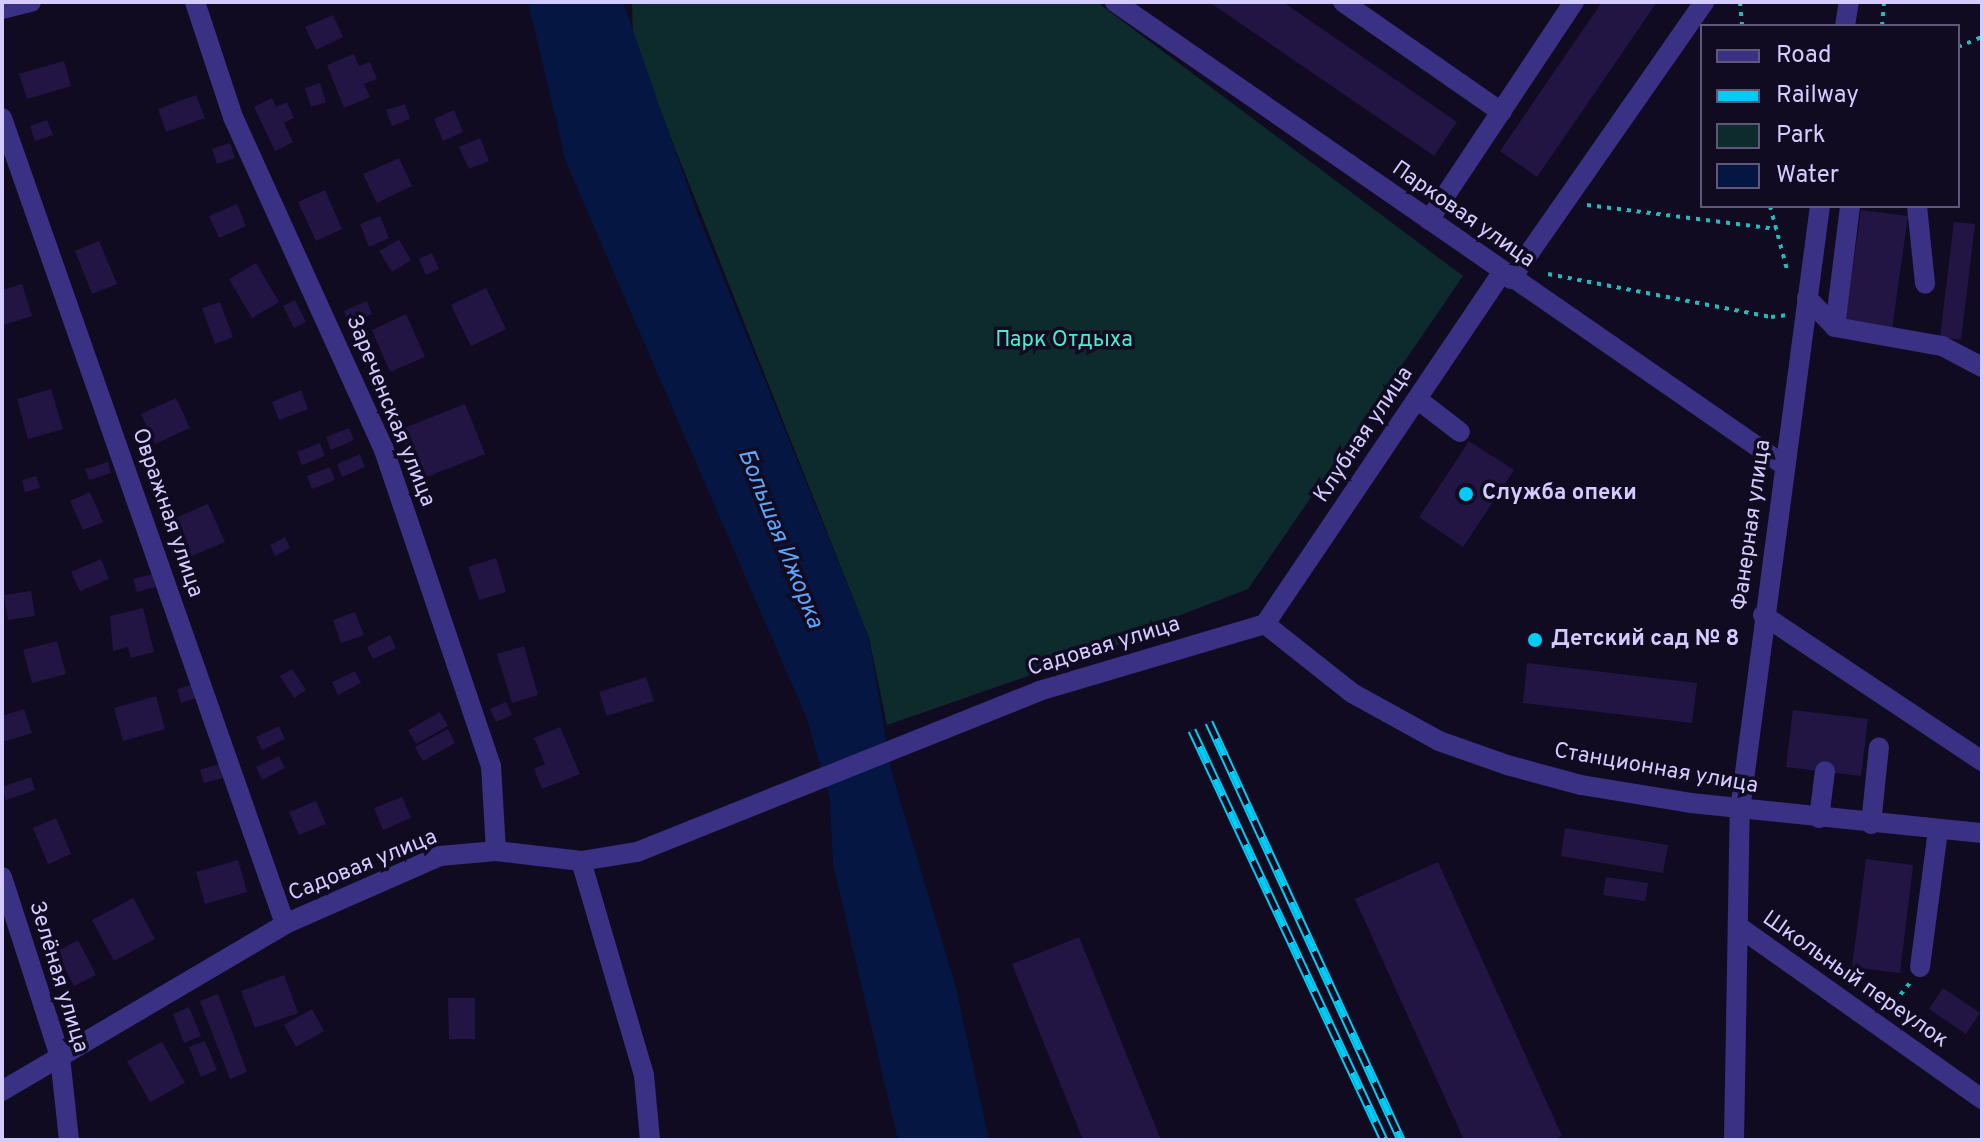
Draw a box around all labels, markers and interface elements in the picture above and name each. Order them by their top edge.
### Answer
legend [1700,24,1960,208]
text: Road [1776,41,1832,71]
text: Railway [1776,81,1859,111]
text: Park [1776,121,1826,151]
street label: Парковая улица [1386,156,1540,274]
text: Water [1776,161,1839,191]
street label: Зареченская улица [340,311,440,511]
park label: Парк Отдыха [995,328,1133,354]
street label: Клубная улица [1309,362,1419,508]
street label: Овражная улица [126,425,208,601]
street label: Фанерная улица [1727,438,1777,612]
water label: Большая Ижорка [730,445,828,633]
place label: Служба опеки [1482,481,1637,507]
marker: Служба опеки [1457,485,1475,503]
street label: Садовая улица [1025,611,1183,683]
place label: Детский сад № 8 [1551,627,1739,653]
marker: Детский сад № 8 [1526,631,1544,649]
street label: Станционная улица [1552,738,1760,800]
street label: Садовая улица [285,824,441,908]
street label: Зелёная улица [22,898,94,1056]
street label: Школьный переулок [1757,906,1953,1054]

